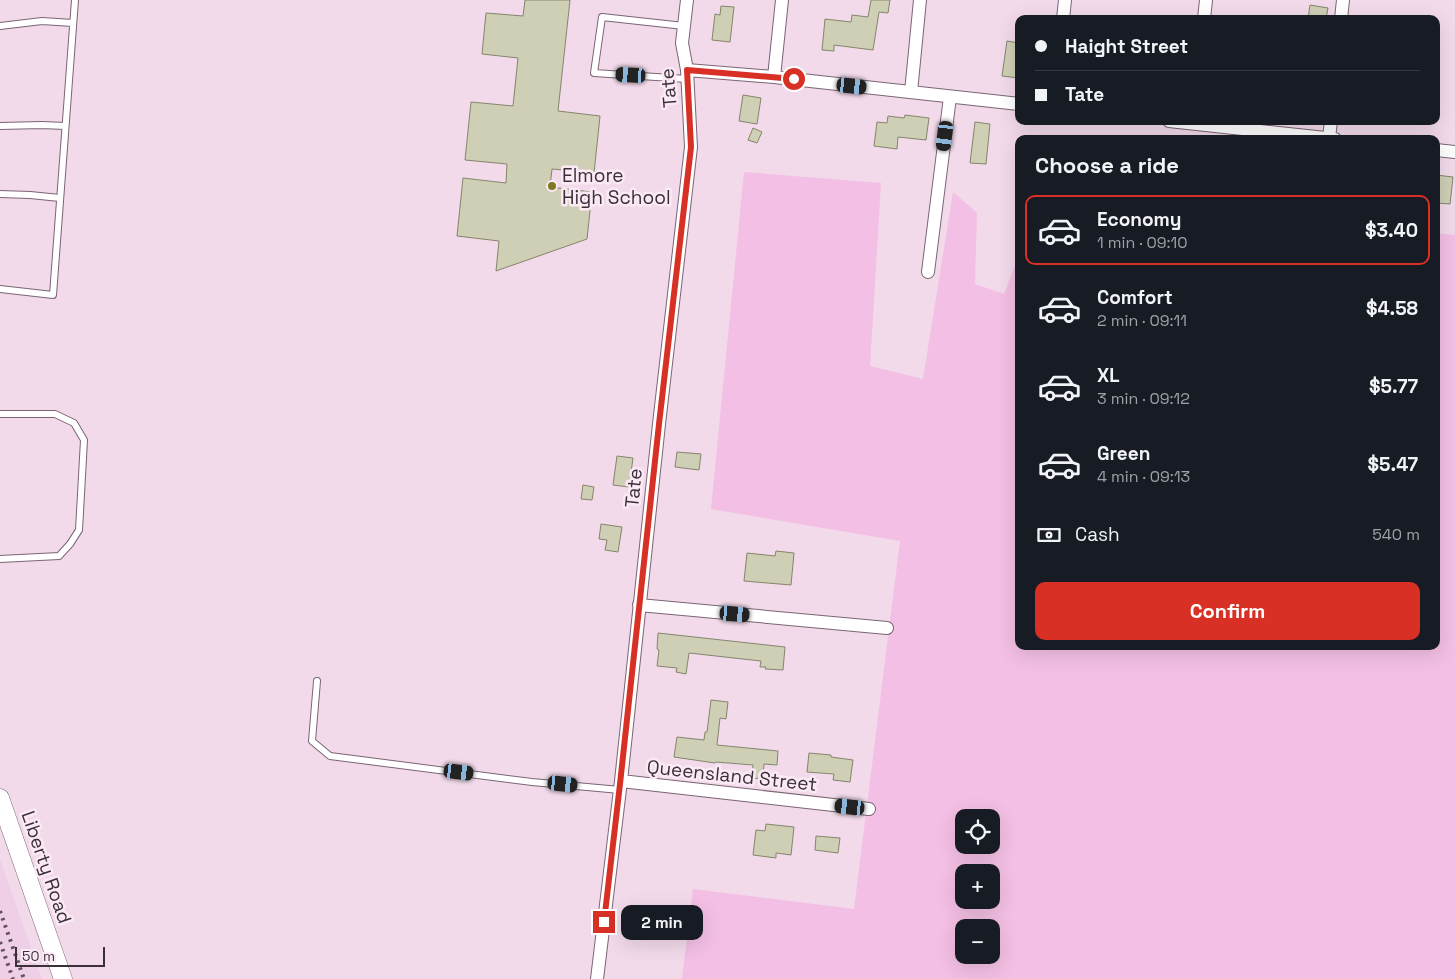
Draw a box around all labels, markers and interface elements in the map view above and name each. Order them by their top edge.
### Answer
text: Haight Street [1065,34,1188,59]
car [615,67,646,83]
street label: Tate [654,67,683,109]
route start [783,68,805,90]
car [836,77,867,95]
text: Tate [1065,82,1104,107]
car [935,120,954,152]
text: Choose a ride [1035,151,1179,179]
place label: Elmore High School [562,163,671,210]
marker: Elmore High School [546,180,558,192]
text: Economy [1097,207,1181,232]
icon: car [1037,208,1082,253]
text: $3.40 [1365,218,1418,243]
text: 1 min · 09:10 [1097,232,1188,253]
text: Comfort [1097,285,1173,310]
icon: car [1037,286,1082,331]
text: $4.58 [1366,296,1418,321]
text: 2 min · 09:11 [1097,310,1187,331]
text: XL [1097,363,1120,388]
icon: car [1037,364,1082,409]
text: $5.77 [1369,374,1418,399]
text: 3 min · 09:12 [1097,388,1190,409]
text: Green [1097,441,1150,466]
icon: car [1037,442,1082,487]
text: $5.47 [1368,452,1418,477]
text: 4 min · 09:13 [1097,466,1190,487]
street label: Tate [619,467,648,509]
icon: cash [1035,521,1063,549]
text: Cash [1075,522,1120,547]
text: 540 m [1372,524,1420,545]
button: Confirm [1035,582,1420,640]
car [719,605,750,623]
street label: Queensland Street [646,754,818,797]
car [443,763,474,781]
car [547,775,578,793]
car [834,798,865,816]
street label: Liberty Road [16,808,77,927]
map controls [955,809,1000,964]
button: locate [955,809,1000,854]
button: + [955,864,1000,909]
callout: 2 min [622,904,704,940]
route end [593,911,615,933]
text: 2 min [641,912,683,933]
button: − [955,919,1000,964]
scale bar [15,944,105,967]
text: 50 m [22,947,55,965]

